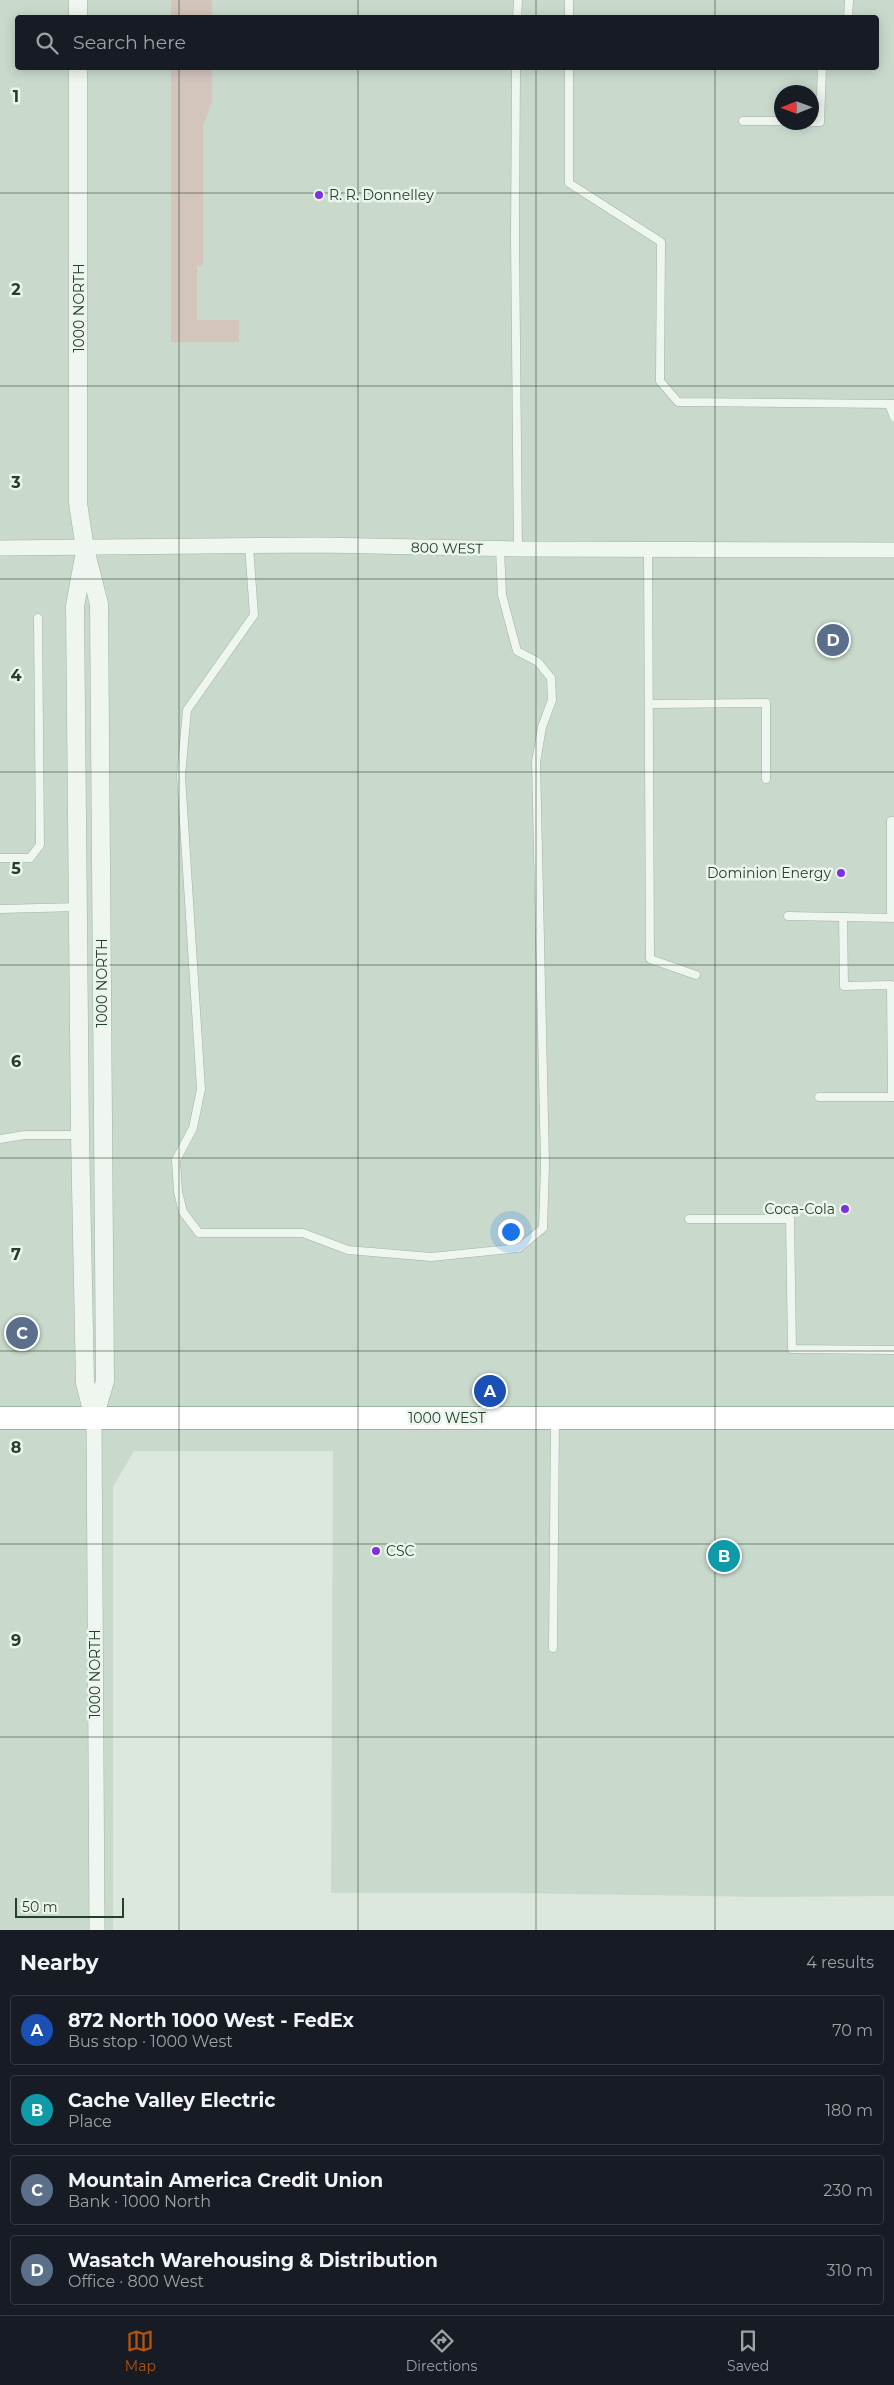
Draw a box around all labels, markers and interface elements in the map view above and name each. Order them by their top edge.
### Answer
search box [15,15,879,70]
icon: search [33,29,61,57]
text: Search here [73,31,186,54]
north arrow [774,85,819,130]
text: 1 [13,87,19,106]
place label: R. R. Donnelley [329,186,434,204]
marker: R. R. Donnelley [313,189,325,201]
street label: 1000 NORTH [70,263,88,353]
text: 2 [11,280,21,299]
text: 3 [10,473,21,492]
street label: 800 WEST [411,538,483,558]
pin: D [817,621,849,659]
text: 4 [10,666,22,685]
text: 5 [11,859,21,878]
place label: Dominion Energy [707,864,831,882]
marker: Dominion Energy [835,867,847,879]
street label: 1000 NORTH [93,938,111,1028]
text: 6 [11,1052,21,1071]
place label: Coca-Cola [765,1200,835,1218]
marker: Coca-Cola [839,1203,851,1215]
your location [498,1219,524,1245]
text: 7 [11,1245,21,1264]
pin: C [6,1314,38,1352]
pin: A [474,1372,506,1410]
street label: 1000 WEST [408,1409,486,1427]
text: 8 [11,1438,21,1457]
pin: B [708,1537,740,1575]
place label: CSC [386,1542,415,1560]
marker: CSC [370,1545,382,1557]
street label: 1000 NORTH [86,1629,104,1719]
text: 9 [11,1631,21,1650]
scale bar [15,1895,124,1918]
text: 50 m [22,1898,58,1916]
text: Nearby [20,1950,99,1975]
text: 4 results [806,1953,874,1972]
text: 872 North 1000 West - FedEx [68,2009,354,2032]
text: A [31,2021,43,2040]
text: 70 m [832,2021,873,2040]
text: Bus stop · 1000 West [68,2032,233,2051]
text: Cache Valley Electric [68,2089,275,2112]
text: B [31,2101,43,2120]
text: 180 m [825,2101,873,2120]
text: Place [68,2112,112,2131]
text: Mountain America Credit Union [68,2169,383,2192]
text: C [31,2181,43,2200]
text: 230 m [823,2181,873,2200]
text: Bank · 1000 North [68,2192,211,2211]
text: Wasatch Warehousing & Distribution [68,2249,438,2272]
text: D [30,2261,44,2280]
text: 310 m [826,2261,873,2280]
text: Office · 800 West [68,2272,204,2291]
tab: Map [125,2327,156,2375]
tab: Directions [406,2327,477,2375]
tab: Saved [727,2327,769,2375]

